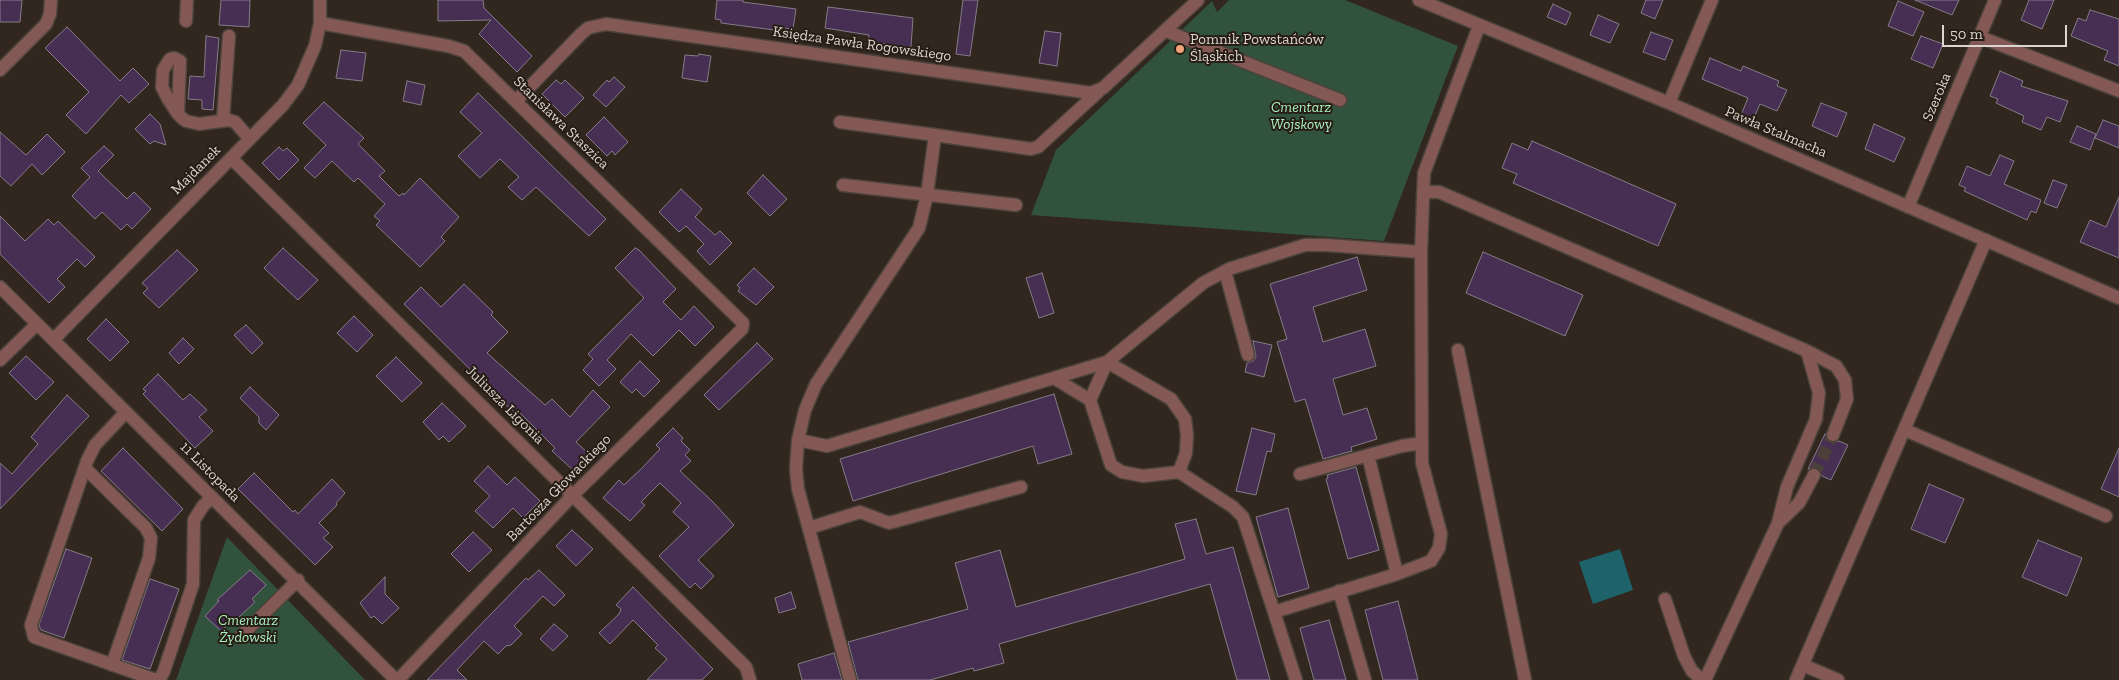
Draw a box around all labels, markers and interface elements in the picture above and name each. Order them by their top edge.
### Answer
scale bar [1944,15,2069,47]
street label: Księdza Pawła Rogowskiego [772,23,952,65]
text: 50 m [1950,25,1983,43]
place label: Pomnik Powstańców Śląskich [1190,31,1324,66]
marker: Pomnik Powstańców Śląskich [1174,43,1186,55]
street label: Szeroka [1919,70,1955,124]
street label: Stanisława Staszica [509,73,613,173]
park label: Cmentarz Wojskowy [1270,99,1332,134]
street label: Pawła Stalmacha [1722,102,1830,162]
street label: Majdanek [167,141,225,199]
street label: Juliusza Ligonia [462,362,548,448]
street label: Bartosza Głowackiego [503,430,615,546]
street label: 11 Listopada [176,438,244,506]
park label: Cmentarz Żydowski [218,612,278,647]

